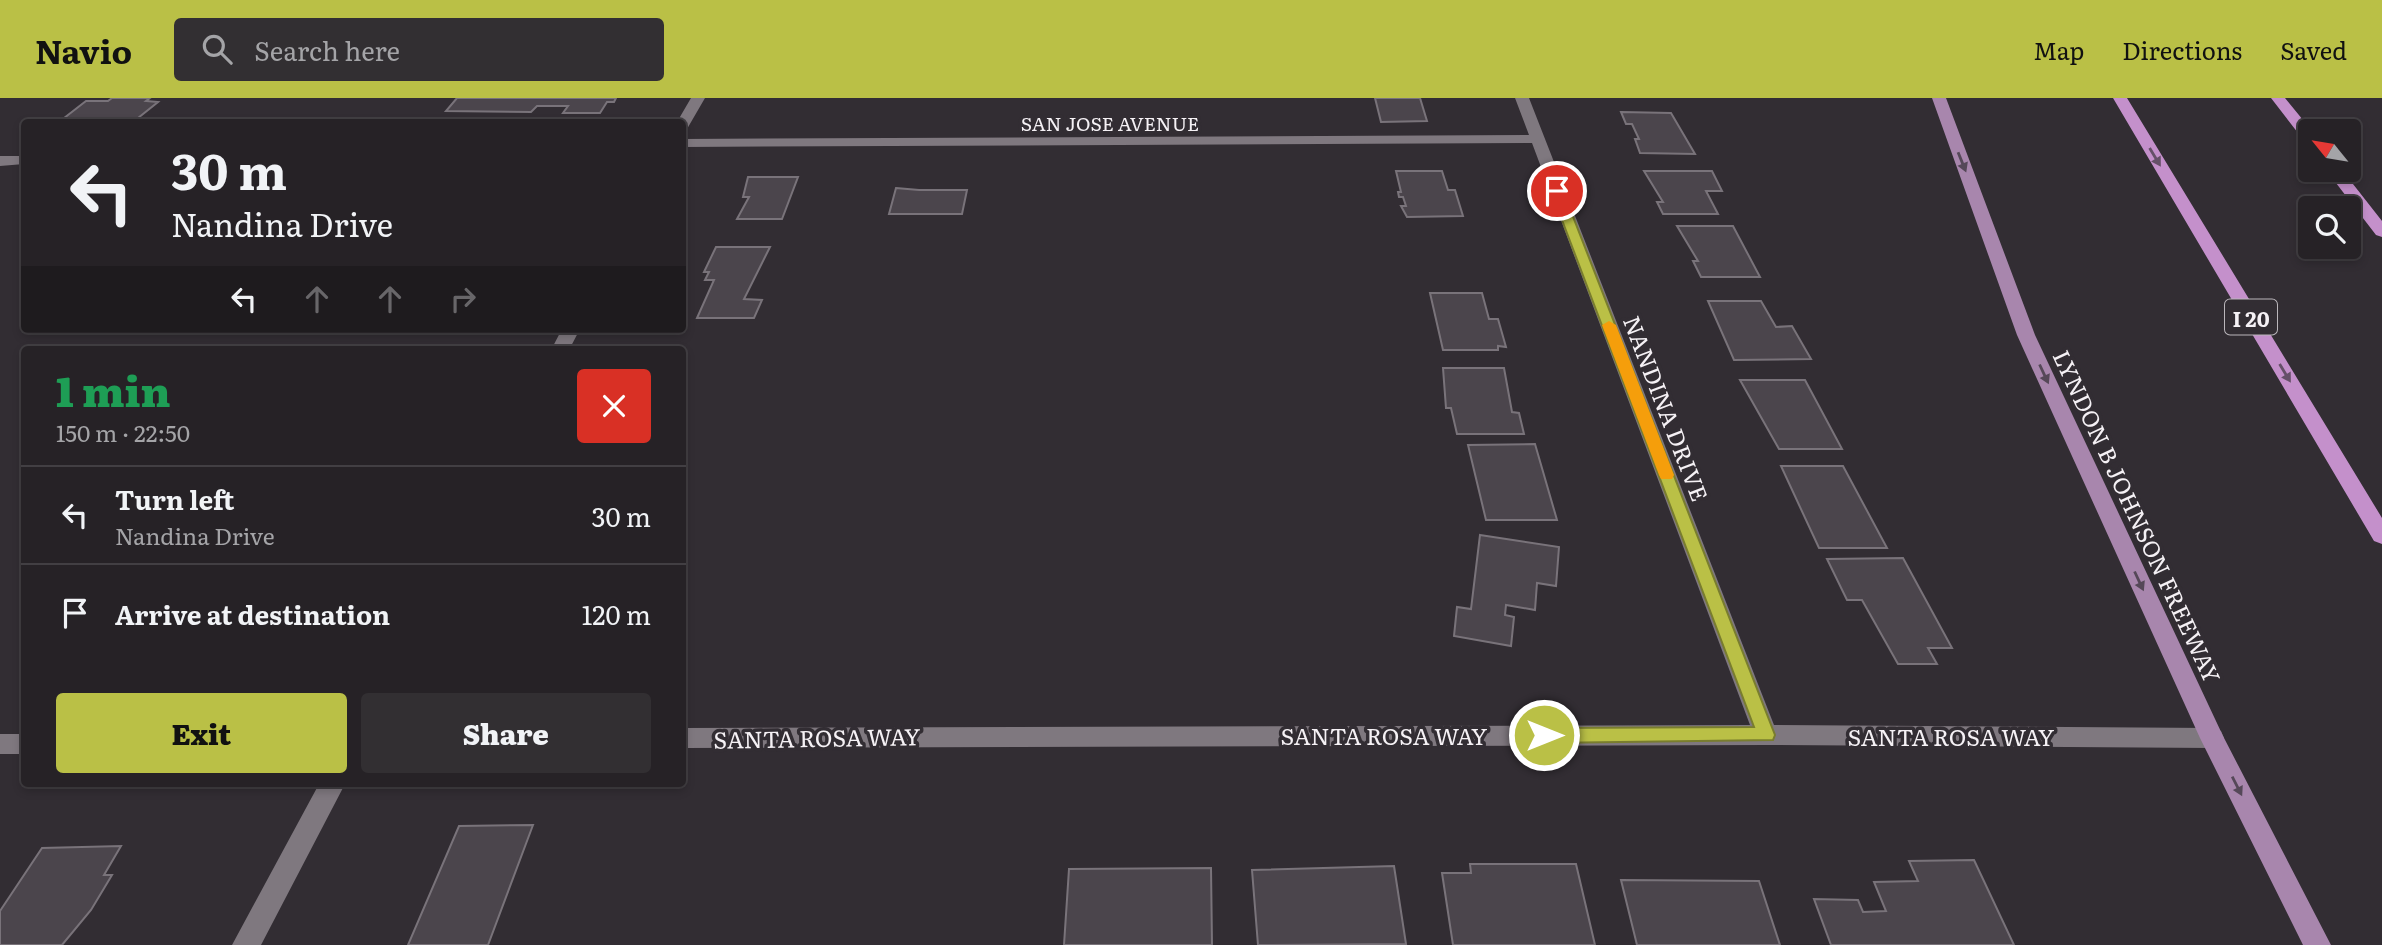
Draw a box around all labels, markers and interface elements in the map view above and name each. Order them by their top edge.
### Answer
search box [174,18,664,81]
text: Navio [35,25,132,74]
icon: search [198,30,236,68]
text: Search here [254,30,400,69]
text: Map [2033,32,2084,67]
text: Directions [2122,32,2242,67]
text: Saved [2280,32,2347,67]
street label: SAN JOSE AVENUE [1021,109,1199,137]
north arrow [2298,119,2361,182]
map controls [2298,119,2361,259]
text: 30 m [171,132,287,205]
icon: left [56,147,147,238]
one-way arrow [2149,147,2162,166]
one-way arrow [1956,152,1967,173]
pin [1527,161,1587,221]
icon: arrive [1538,172,1576,210]
button: search [2298,196,2361,259]
text: Nandina Drive [171,199,393,247]
icon: left [225,280,263,318]
icon: ahead [298,280,336,318]
icon: ahead [371,280,409,318]
icon: right [444,280,482,318]
road number: I 20 [2225,300,2277,334]
street label: NANDINA DRIVE [1616,310,1718,506]
street label: LYNDON B JOHNSON FREEWAY [2046,344,2230,688]
text: 1 min [56,358,171,420]
one-way arrow [2038,364,2050,384]
one-way arrow [2278,364,2291,383]
button: close [577,369,651,443]
text: 150 m · 22:50 [56,415,190,449]
text: Turn left [115,479,234,518]
icon: left [56,496,94,534]
text: 30 m [591,496,651,535]
text: Nandina Drive [115,518,275,552]
one-way arrow [2134,571,2145,591]
icon: arrive [56,594,94,632]
text: Arrive at destination [115,594,390,633]
text: 120 m [582,594,651,633]
button: Exit [56,693,347,773]
button: Share [361,693,651,773]
position arrow [1507,698,1581,772]
street label: SANTA ROSA WAY [713,718,921,756]
street label: SANTA ROSA WAY [1280,718,1488,752]
street label: SANTA ROSA WAY [1847,719,2055,753]
one-way arrow [2231,776,2242,796]

